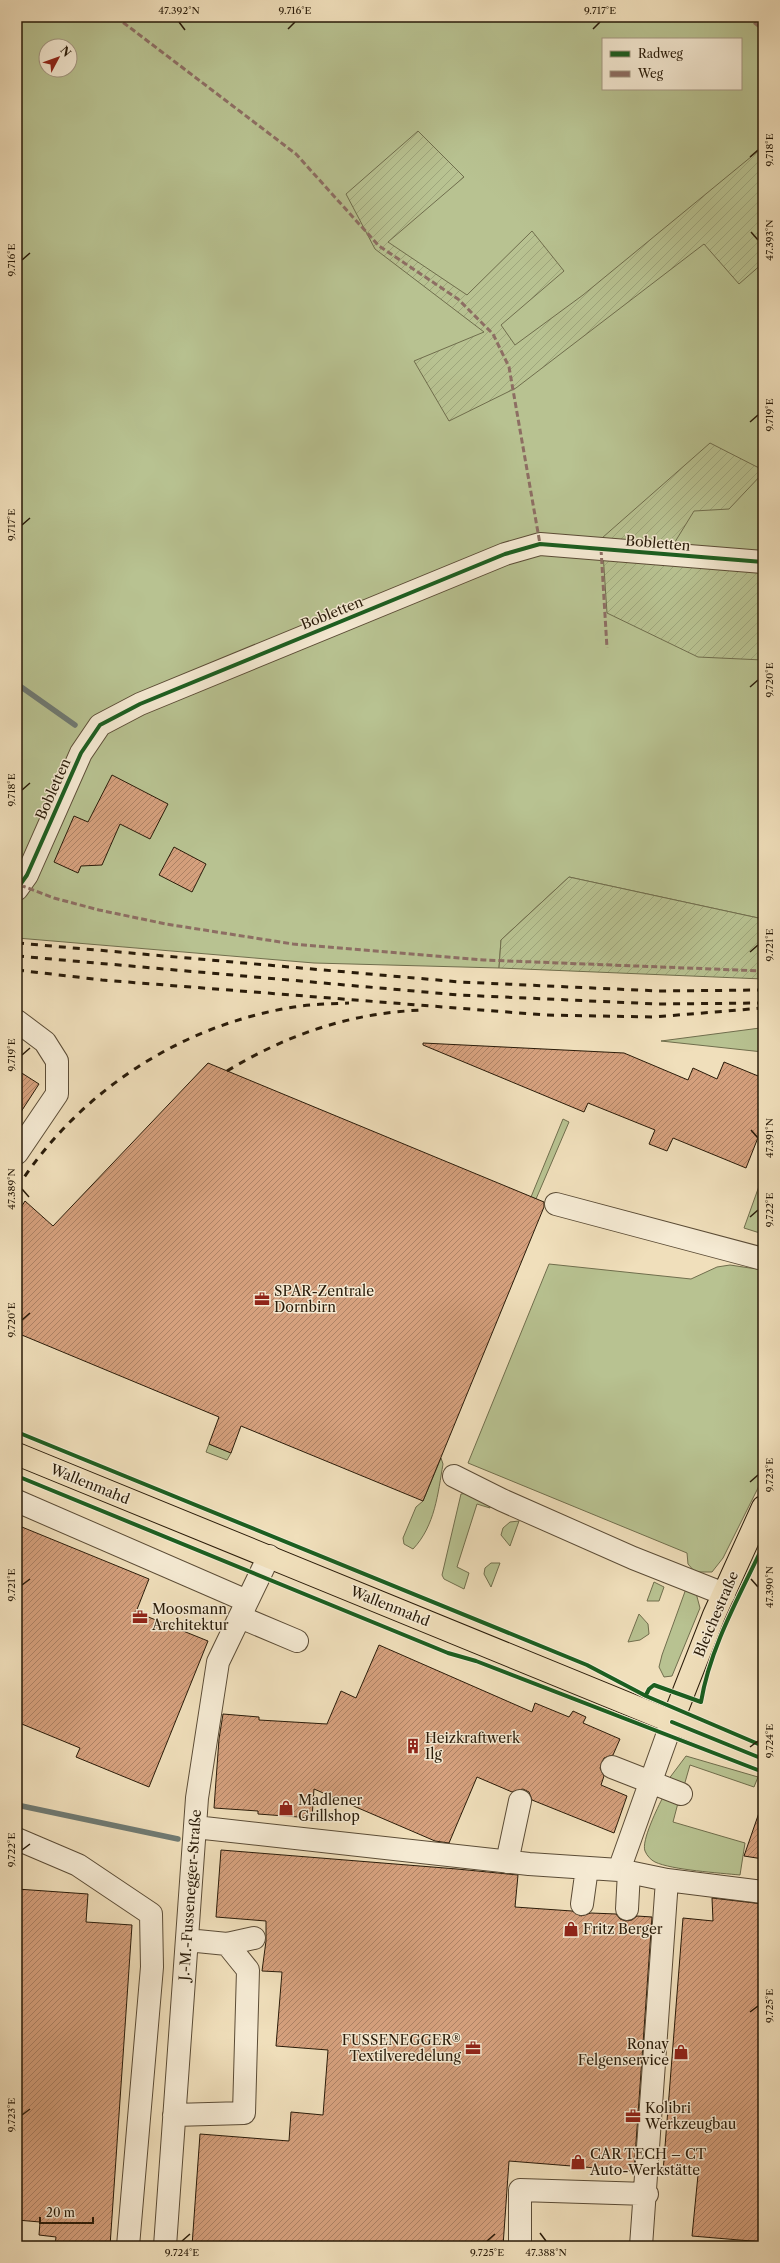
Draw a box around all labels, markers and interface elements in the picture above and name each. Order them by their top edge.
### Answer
text: 47.392°N [158,4,200,17]
text: 9.716°E [279,4,312,17]
text: 9.717°E [584,4,616,17]
north arrow [38,38,78,78]
legend [602,38,742,90]
text: N [57,43,74,60]
text: Radweg [638,46,684,61]
text: Weg [637,66,664,81]
text: 9.718°E [763,133,776,167]
text: 47.393°N [763,219,776,261]
text: 9.716°E [5,243,18,276]
text: 9.719°E [763,398,776,432]
text: 9.717°E [5,509,18,541]
street label: Bobletten [625,531,692,555]
street label: Bobletten [298,592,366,634]
text: 9.720°E [763,662,776,698]
street label: Bobletten [31,755,75,822]
text: 9.718°E [5,773,18,807]
text: 9.721°E [763,928,776,961]
text: 9.719°E [5,1038,18,1072]
text: 47.391°N [763,1118,776,1158]
text: 47.389°N [5,1168,18,1210]
text: 9.722°E [763,1193,776,1227]
place label: SPAR-Zentrale Dornbirn [274,1282,374,1316]
office icon: SPAR-Zentrale Dornbirn [253,1290,271,1308]
text: 9.720°E [5,1302,18,1338]
text: 9.723°E [763,1458,776,1492]
street label: Wallenmahd [47,1460,133,1508]
text: 47.390°N [763,1566,776,1608]
text: 9.721°E [5,1568,18,1601]
street label: Bleichestraße [690,1568,742,1660]
street label: Wallenmahd [347,1582,433,1630]
place label: Moosmann Architektur [151,1600,229,1634]
office icon: Moosmann Architektur [131,1608,149,1626]
text: 9.724°E [763,1724,776,1758]
place label: Heizkraftwerk Ilg [425,1729,521,1763]
building icon: Heizkraftwerk Ilg [404,1737,422,1755]
place label: Madlener Grillshop [298,1791,363,1825]
shop icon: Madlener Grillshop [277,1799,295,1817]
street label: J.-M.-Fussenegger-Straße [175,1809,205,1983]
text: 9.722°E [5,1833,18,1867]
shop icon: Fritz Berger [562,1920,580,1938]
place label: Fritz Berger [583,1920,663,1938]
text: 9.725°E [763,1989,776,2023]
place label: FUSSENEGGER® Textilveredelung [342,2031,462,2065]
place label: Ronay Felgenservice [578,2035,669,2069]
office icon: FUSSENEGGER® Textilveredelung [464,2039,482,2057]
shop icon: Ronay Felgenservice [672,2043,690,2061]
text: 9.723°E [5,2098,18,2132]
place label: Kolibri Werkzeugbau [644,2099,737,2133]
office icon: Kolibri Werkzeugbau [624,2107,642,2125]
place label: CAR TECH – CT Auto-Werkstätte [589,2145,707,2179]
shop icon: CAR TECH – CT Auto-Werkstätte [569,2153,587,2171]
scale bar [40,2199,93,2225]
text: 20 m [46,2205,75,2220]
text: 9.724°E [165,2246,199,2259]
text: 9.725°E [470,2246,504,2259]
text: 47.388°N [525,2246,567,2259]

